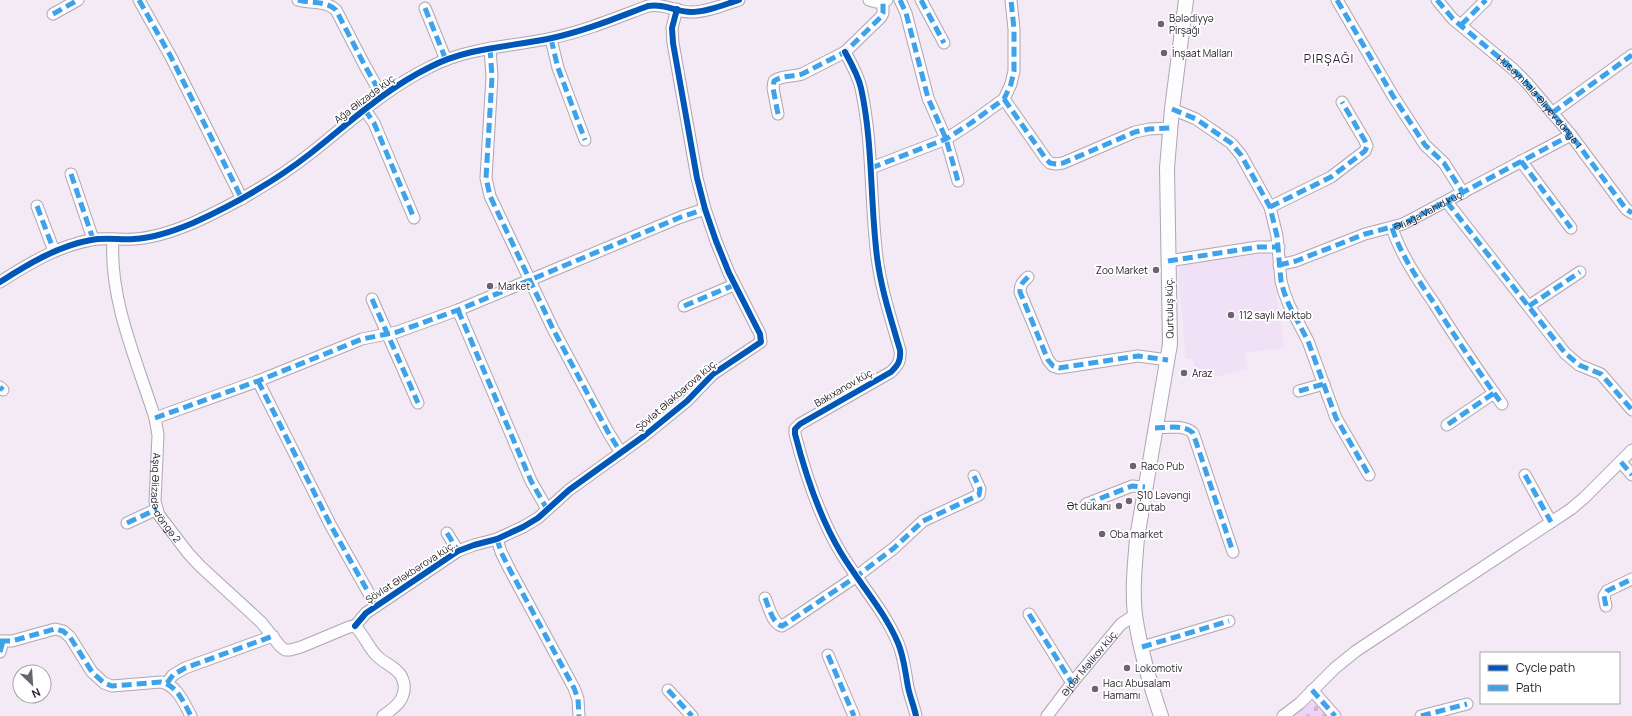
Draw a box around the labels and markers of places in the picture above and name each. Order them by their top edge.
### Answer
place label: Bələdiyyə Pirşağı [1169,11,1214,37]
marker: Bələdiyyə Pirşağı [1156,19,1166,29]
place label: İnşaat Malları [1172,46,1233,60]
marker: İnşaat Malları [1159,48,1169,58]
place label: Zoo Market [1096,263,1148,277]
marker: Zoo Market [1151,265,1161,275]
place label: Market [498,279,530,293]
marker: Market [485,281,495,291]
place label: 112 saylı Məktəb [1239,308,1312,322]
marker: 112 saylı Məktəb [1226,310,1236,320]
place label: Araz [1192,366,1213,380]
marker: Araz [1179,368,1189,378]
place label: Raco Pub [1141,459,1184,473]
marker: Raco Pub [1128,461,1138,471]
place label: Ş10 Ləvəngi Qutab [1137,488,1191,514]
marker: Ş10 Ləvəngi Qutab [1124,496,1134,506]
place label: Ət dükanı [1067,499,1111,513]
marker: Ət dükanı [1114,501,1124,511]
place label: Oba market [1110,527,1163,541]
marker: Oba market [1097,529,1107,539]
place label: Lokomotiv [1135,661,1183,675]
marker: Lokomotiv [1122,663,1132,673]
place label: Hacı Abusalam Hamamı [1103,676,1171,702]
marker: Hacı Abusalam Hamamı [1090,684,1100,694]

